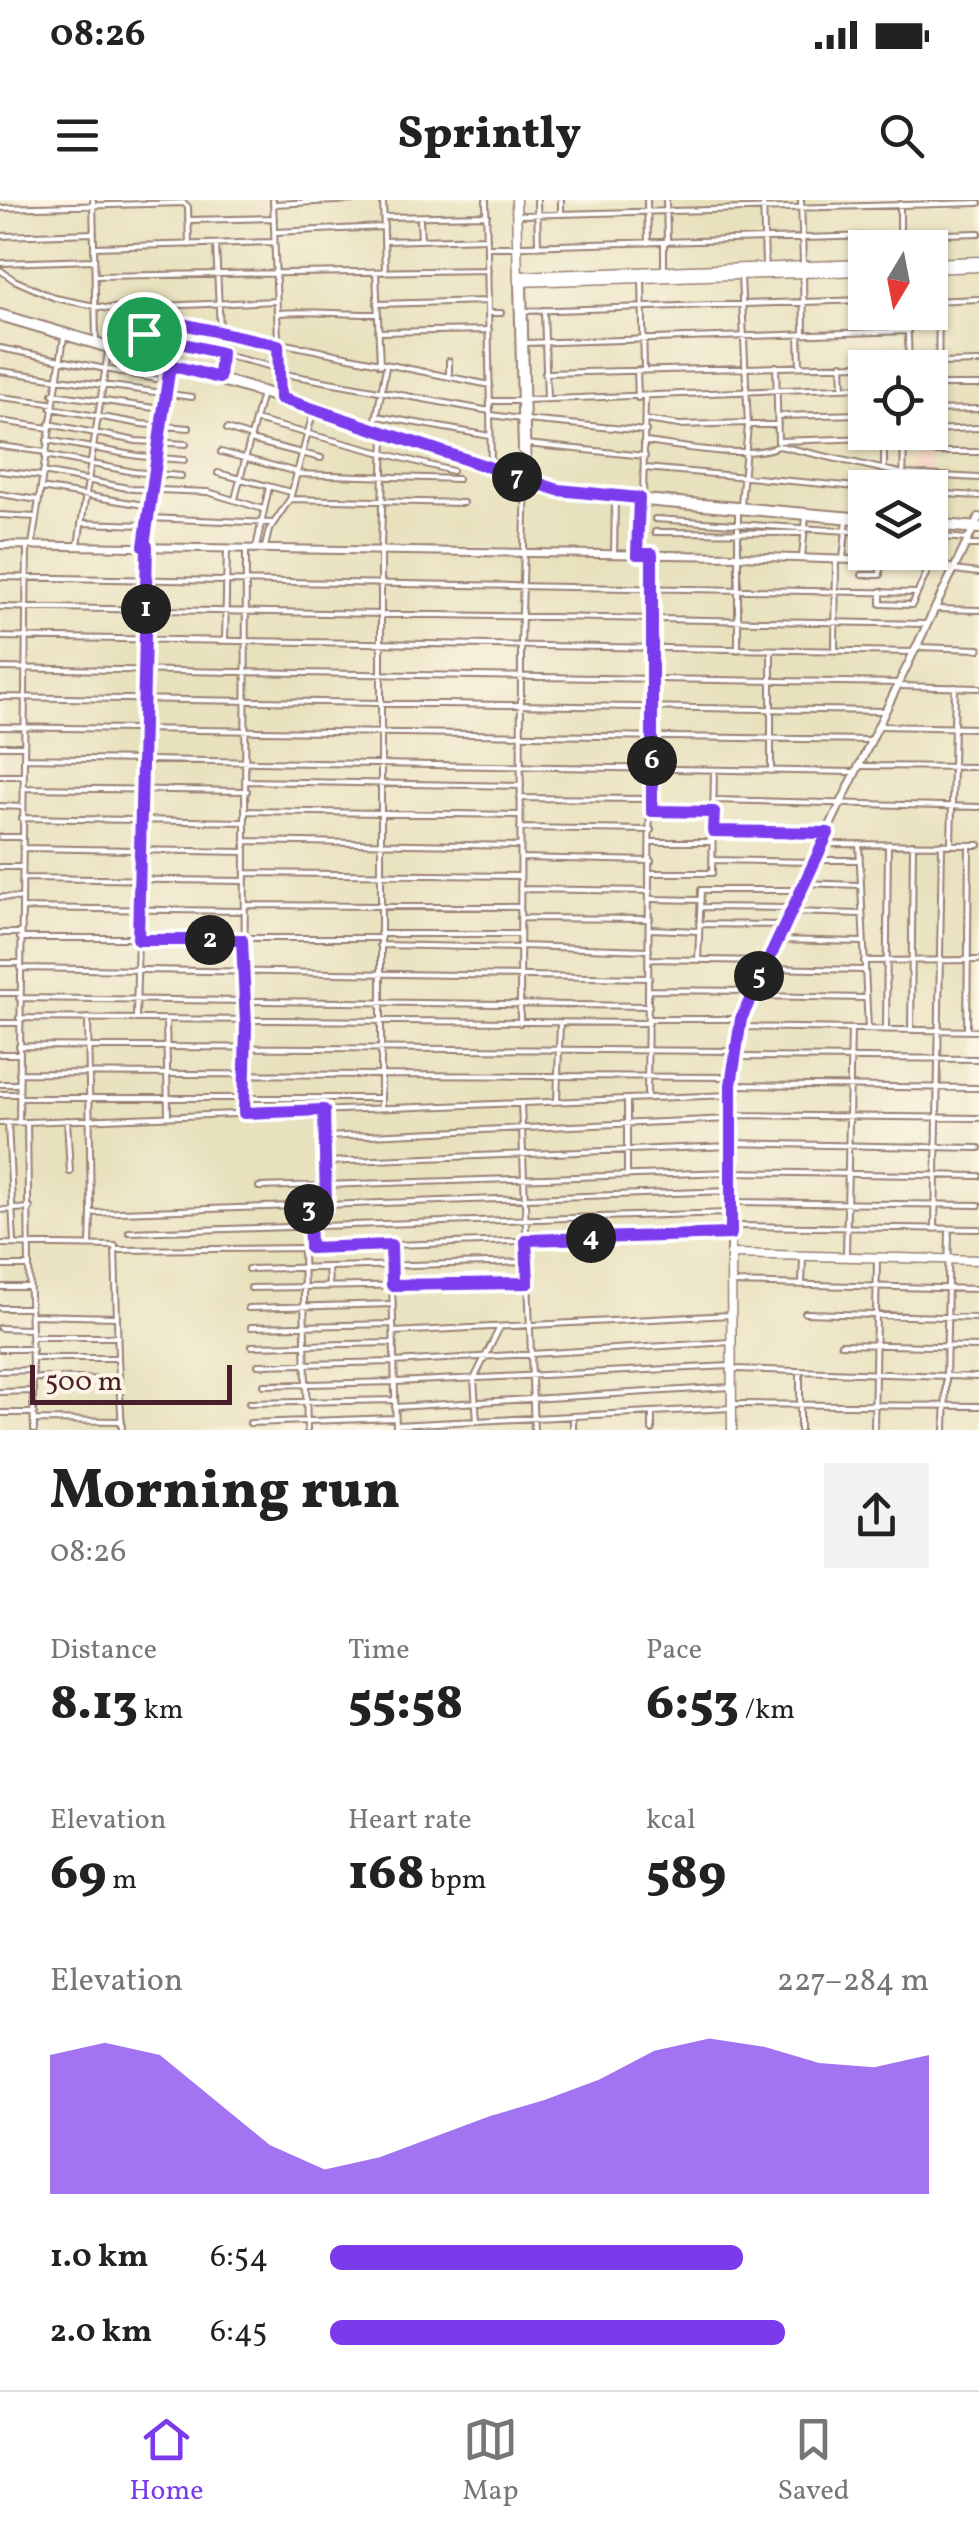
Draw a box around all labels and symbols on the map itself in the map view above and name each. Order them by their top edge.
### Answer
north arrow [848,230,948,330]
pin [102,292,187,377]
pin: 7 [492,452,542,502]
pin: 1 [121,584,171,634]
pin: 6 [627,736,677,786]
pin: 2 [185,915,235,965]
pin: 5 [734,951,784,1001]
pin: 3 [284,1184,334,1234]
pin: 4 [566,1213,616,1263]
scale bar [30,1360,232,1404]

